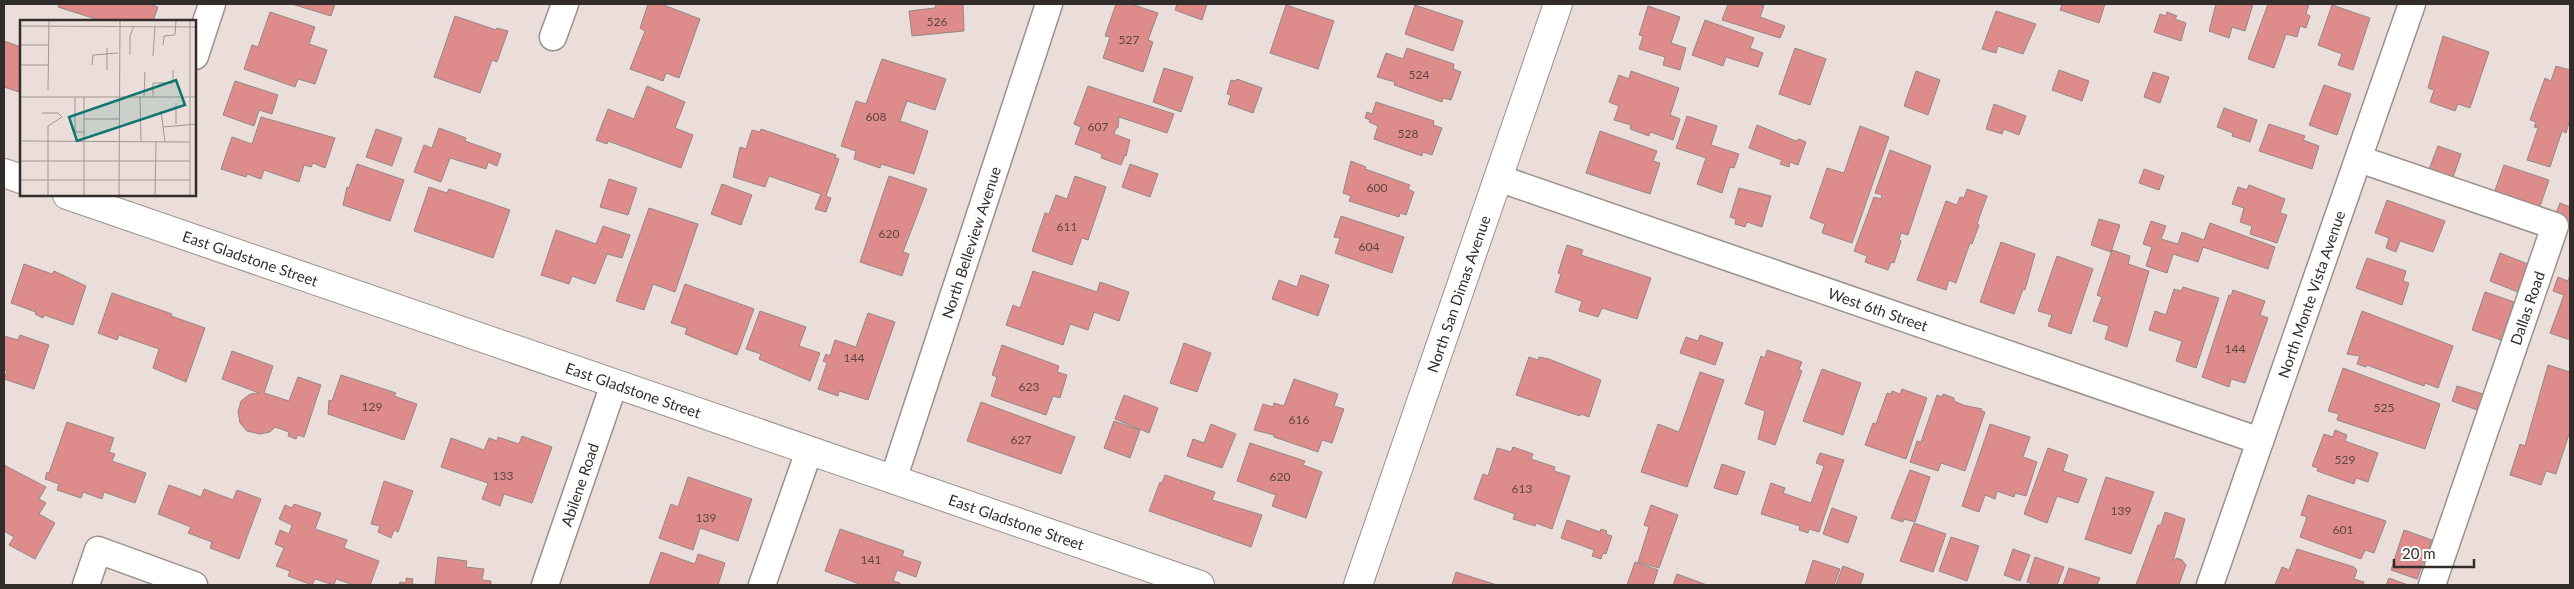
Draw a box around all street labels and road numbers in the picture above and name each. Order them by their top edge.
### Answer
street label: North Belleview Avenue [938,164,1004,321]
street label: North Monte Vista Avenue [2274,208,2349,380]
street label: North San Dimas Avenue [1423,213,1494,375]
street label: East Gladstone Street [180,227,321,290]
street label: Dallas Road [2506,269,2548,347]
street label: West 6th Street [1826,284,1931,335]
street label: East Gladstone Street [563,358,704,422]
street label: Abilene Road [557,441,602,529]
street label: East Gladstone Street [946,490,1087,554]

